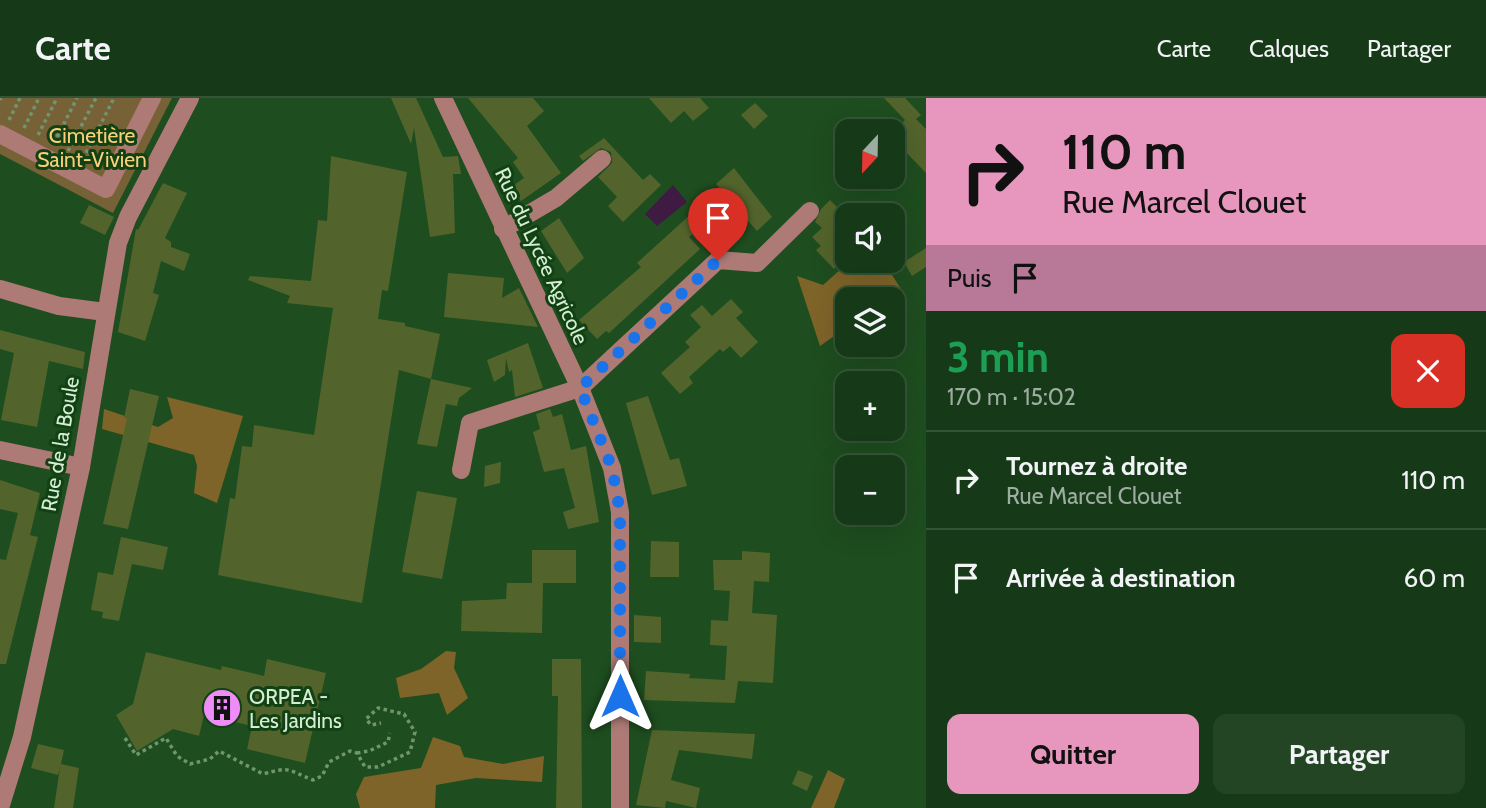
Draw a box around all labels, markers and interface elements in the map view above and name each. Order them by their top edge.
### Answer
text: Carte [35,28,111,68]
text: Carte [1157,34,1211,63]
text: Calques [1249,34,1329,63]
text: Partager [1367,34,1451,63]
north arrow [835,119,905,189]
map controls [835,119,905,525]
text: 110 m [1062,122,1186,181]
park label: Cimetière Saint-Vivien [37,123,147,172]
icon: right [947,126,1038,217]
street label: Rue du Lycée Agricole [490,164,594,349]
text: Rue Marcel Clouet [1062,182,1306,221]
pin [688,188,748,260]
icon: arrive [699,199,737,237]
button: sound [835,203,905,273]
icon: arrive [1006,259,1044,297]
text: Puis [947,262,992,294]
button: layers [835,287,905,357]
text: 3 min [947,331,1049,383]
button: close [1391,334,1465,408]
button: + [835,371,905,441]
street label: Rue de la Boule [36,374,84,513]
text: 170 m · 15:02 [947,383,1076,411]
text: Tournez à droite [1006,450,1188,482]
button: − [835,455,905,525]
icon: right [947,461,985,499]
text: 110 m [1401,464,1465,496]
text: Rue Marcel Clouet [1006,482,1182,510]
icon: arrive [947,559,985,597]
text: Arrivée à destination [1006,562,1236,594]
text: 60 m [1403,562,1465,594]
position arrow [583,659,657,733]
place label: ORPEA - Les Jardins [249,684,342,733]
building icon: ORPEA - Les Jardins [201,687,243,729]
button: Quitter [947,714,1199,794]
button: Partager [1213,714,1465,794]

